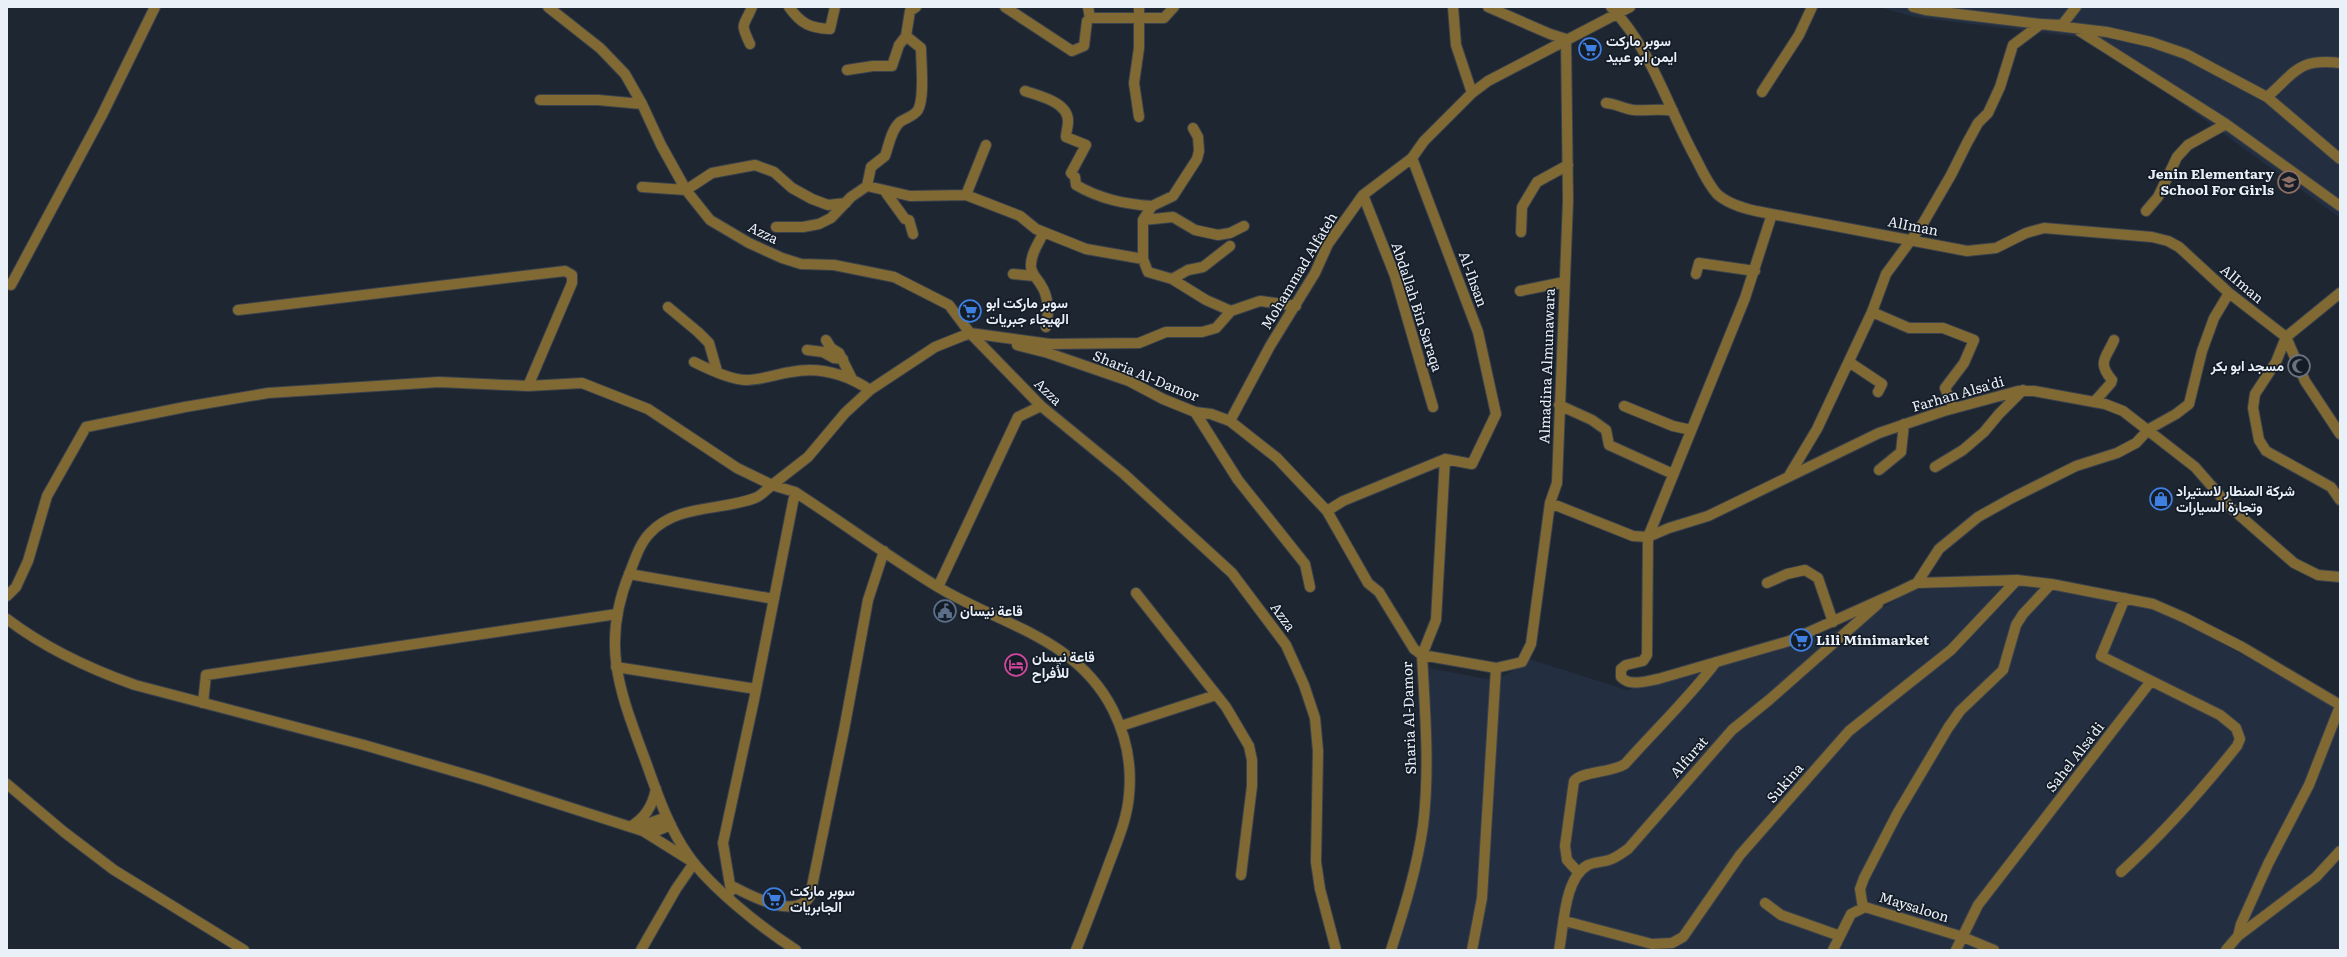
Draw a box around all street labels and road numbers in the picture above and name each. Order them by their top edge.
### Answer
street label: Mohammad Alfateh [1255,208,1341,333]
street label: AlIman [1886,210,1940,240]
street label: Azza [745,216,782,248]
street label: Abdallah Bin Saraqa [1388,239,1448,374]
street label: Al-Ihsan [1455,248,1493,309]
street label: AlIman [2217,259,2269,307]
street label: Almadina Almunawara [1533,287,1559,444]
street label: Sharia Al-Damor [1090,345,1203,406]
street label: Farhan Alsa'di [1909,370,2006,416]
street label: Azza [1030,373,1067,410]
street label: Azza [1266,598,1301,635]
street label: Sharia Al-Damor [1396,661,1420,775]
street label: Sahel Alsa'di [2041,717,2108,796]
street label: Alfurat [1665,731,1712,781]
street label: Sukina [1761,758,1808,807]
street label: Maysaloon [1877,886,1952,926]

